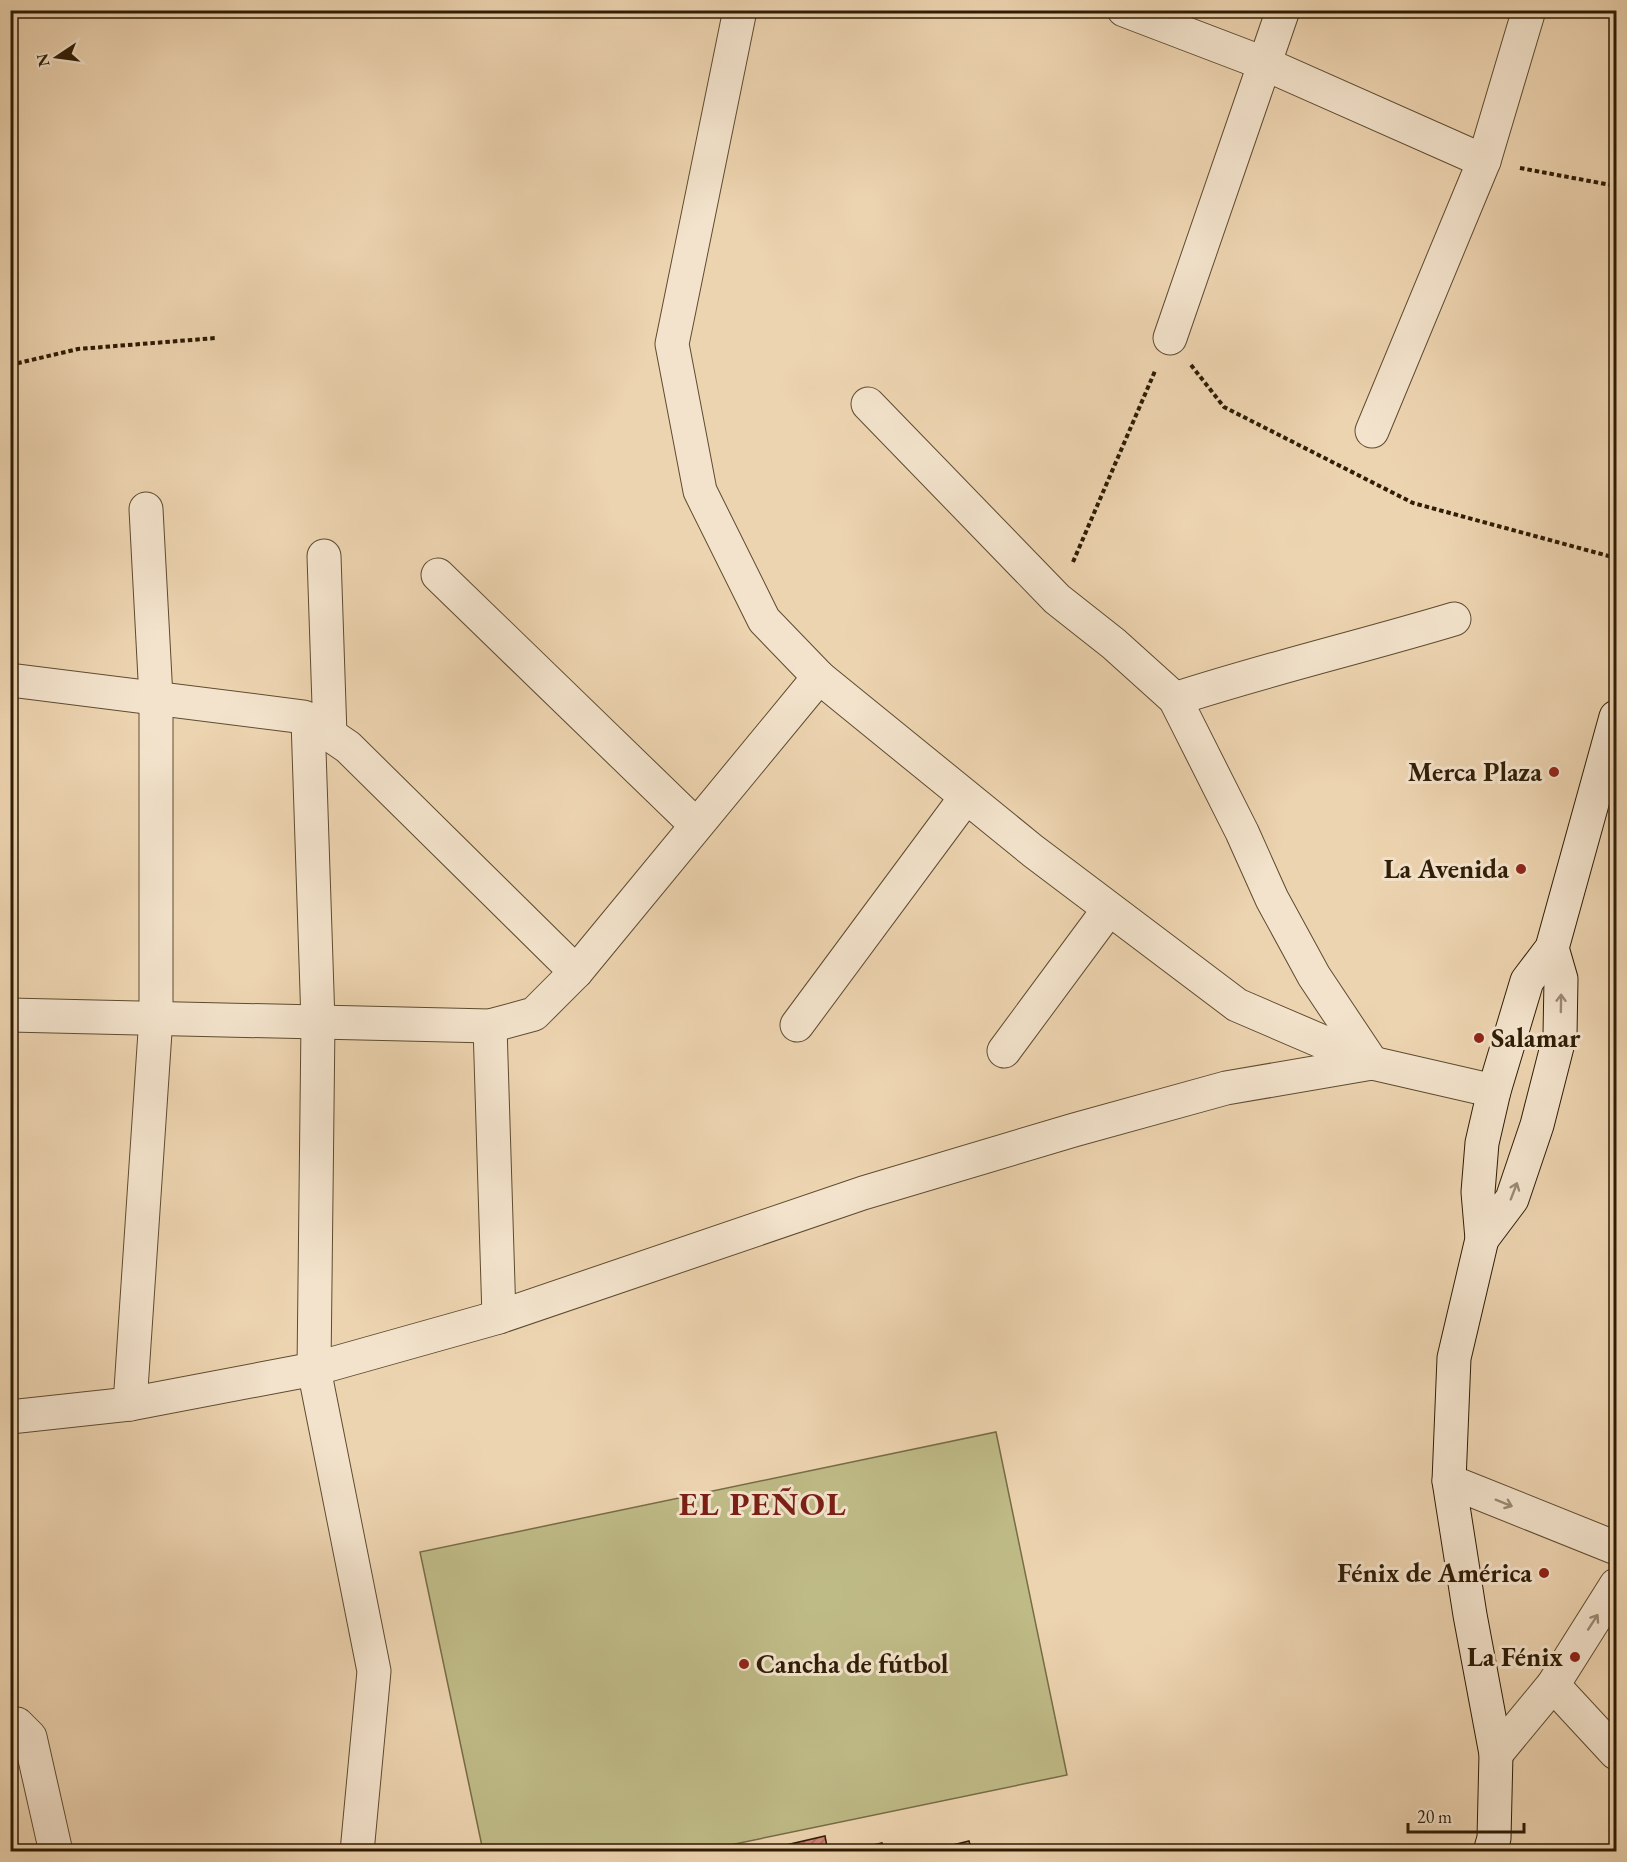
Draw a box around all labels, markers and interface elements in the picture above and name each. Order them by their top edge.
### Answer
north arrow [27,27,87,87]
text: N [31,52,55,69]
place label: Merca Plaza [1408,754,1542,789]
marker: Merca Plaza [1547,765,1561,779]
place label: La Avenida [1384,851,1509,886]
marker: La Avenida [1514,862,1528,876]
one-way arrow [1555,993,1567,1013]
place label: Salamar [1491,1020,1581,1055]
marker: Salamar [1472,1031,1486,1045]
one-way arrow [1510,1182,1521,1201]
district label: EL PEÑOL [679,1482,847,1525]
one-way arrow [1494,1498,1512,1509]
place label: Fénix de América [1337,1555,1532,1590]
marker: Fénix de América [1537,1566,1551,1580]
one-way arrow [1587,1614,1599,1631]
place label: La Fénix [1467,1639,1563,1674]
place label: Cancha de fútbol [756,1646,949,1681]
marker: La Fénix [1568,1650,1582,1664]
marker: Cancha de fútbol [737,1657,751,1671]
scale bar [1408,1796,1524,1834]
text: 20 m [1417,1805,1452,1828]

